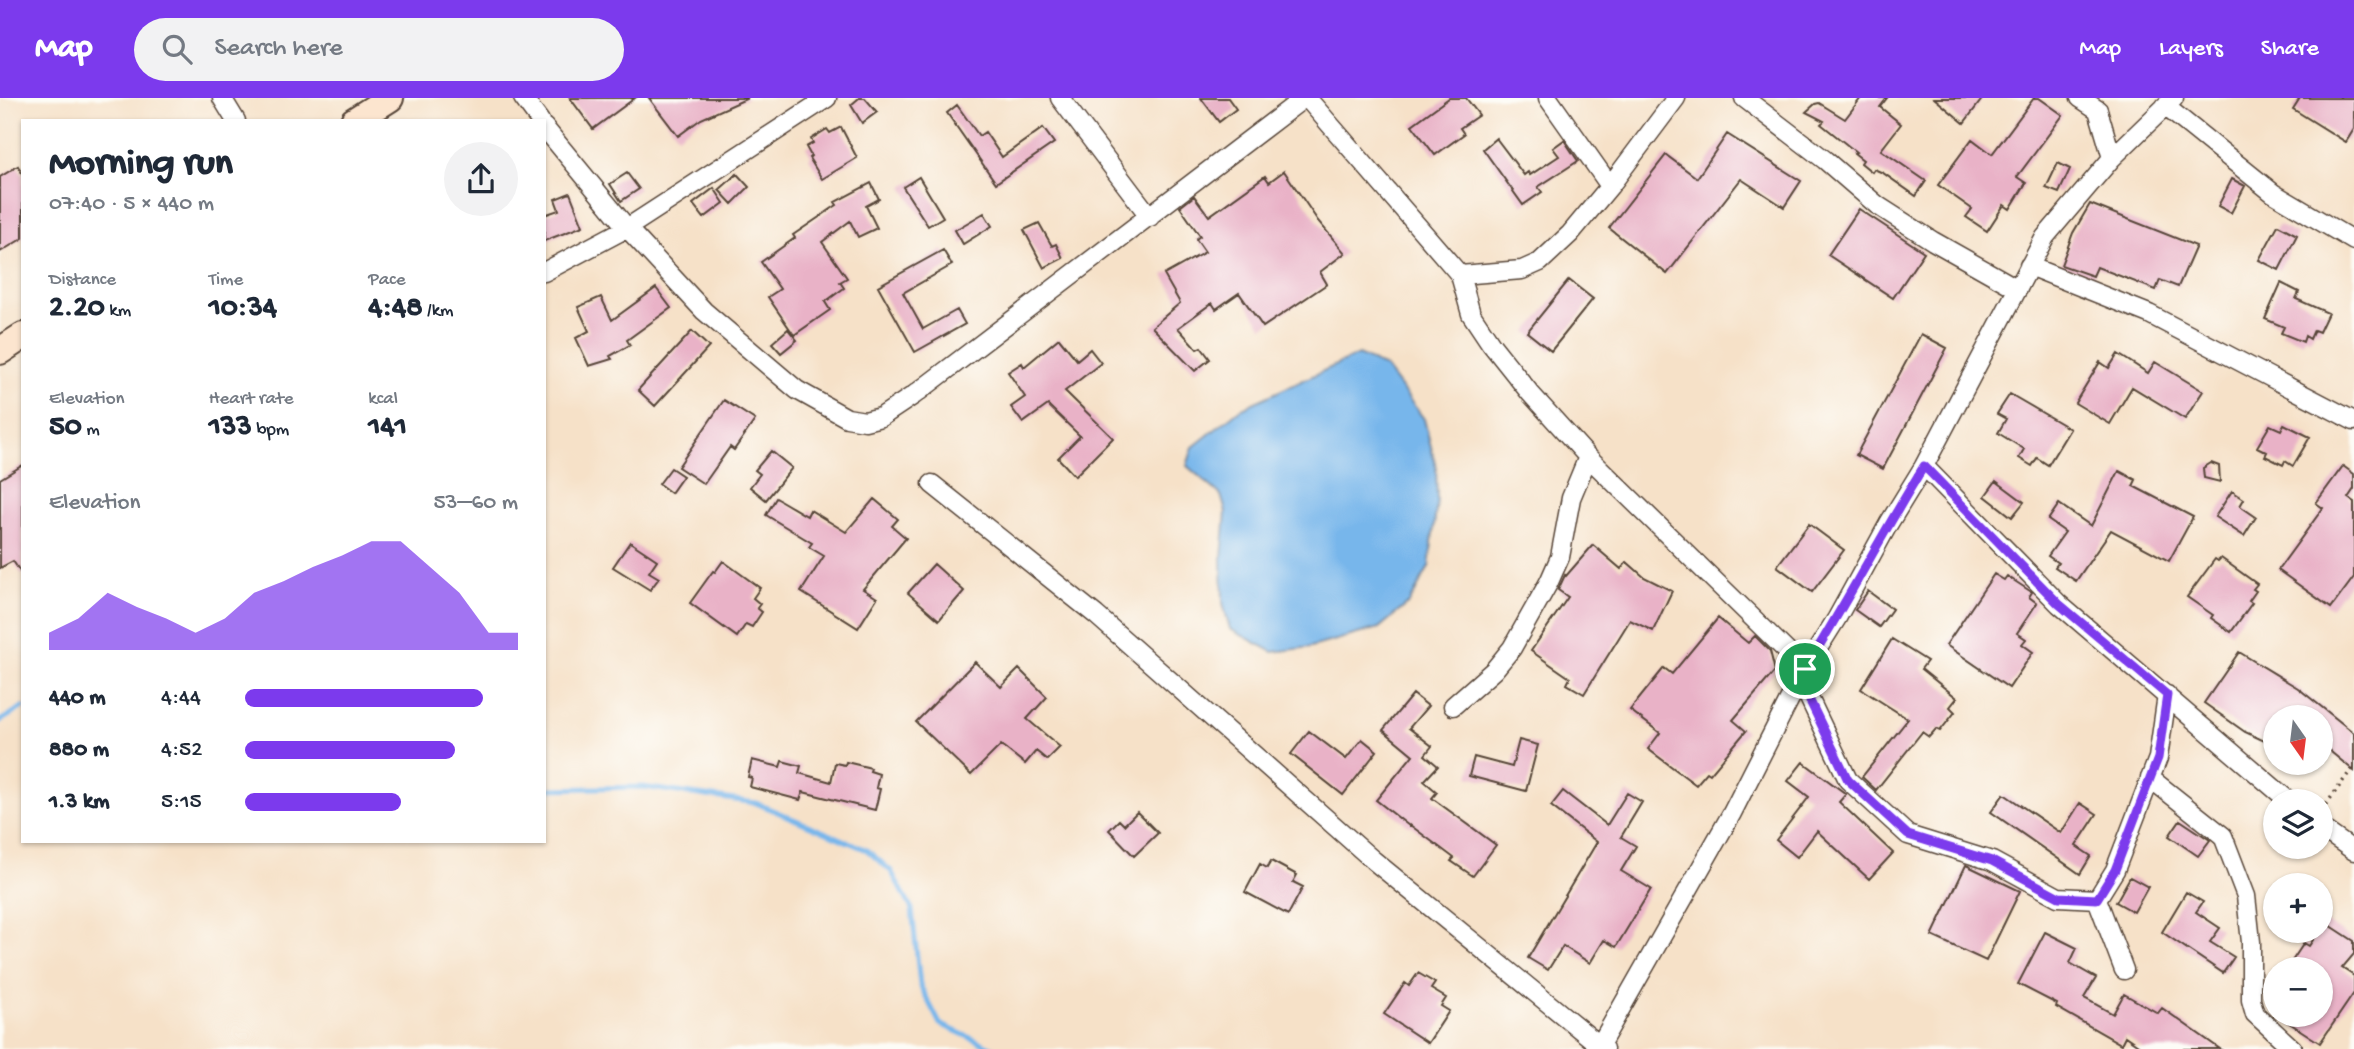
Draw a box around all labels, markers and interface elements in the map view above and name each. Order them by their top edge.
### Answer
search box [134,18,624,81]
text: Map [35,30,92,68]
icon: search [158,30,196,68]
text: Search here [214,34,343,65]
text: Map [2079,35,2121,64]
text: Layers [2159,35,2223,64]
text: Share [2261,35,2319,64]
button: share [444,142,518,216]
text: Morning run [49,143,233,187]
text: 07:40 · 5 × 440 m [49,191,214,218]
text: Distance [49,269,116,292]
text: Time [209,269,243,292]
text: Pace [368,269,406,292]
text: 2.20 [49,292,105,327]
text: 10:34 [209,292,277,327]
text: 4:48 [368,292,423,327]
text: km [105,300,131,323]
text: /km [423,300,454,323]
text: Elevation [49,388,125,411]
text: Heart rate [209,388,294,411]
text: kcal [368,388,398,411]
text: 50 [49,411,82,446]
text: 133 [209,411,252,446]
text: 141 [368,411,407,446]
text: m [82,419,100,442]
text: bpm [252,419,289,442]
text: Elevation [49,490,140,517]
text: 53–60 m [433,490,518,517]
pin [1775,639,1835,699]
icon: arrive [1786,650,1824,688]
text: 440 m [49,685,106,712]
text: 4:44 [161,685,201,712]
north arrow [2263,705,2333,775]
map controls [2263,705,2333,1027]
text: 880 m [49,737,109,764]
text: 4:52 [161,737,202,764]
text: 1.3 km [49,789,109,816]
text: 5:15 [161,789,202,816]
button: layers [2263,789,2333,859]
button: + [2263,873,2333,943]
button: − [2263,957,2333,1027]

